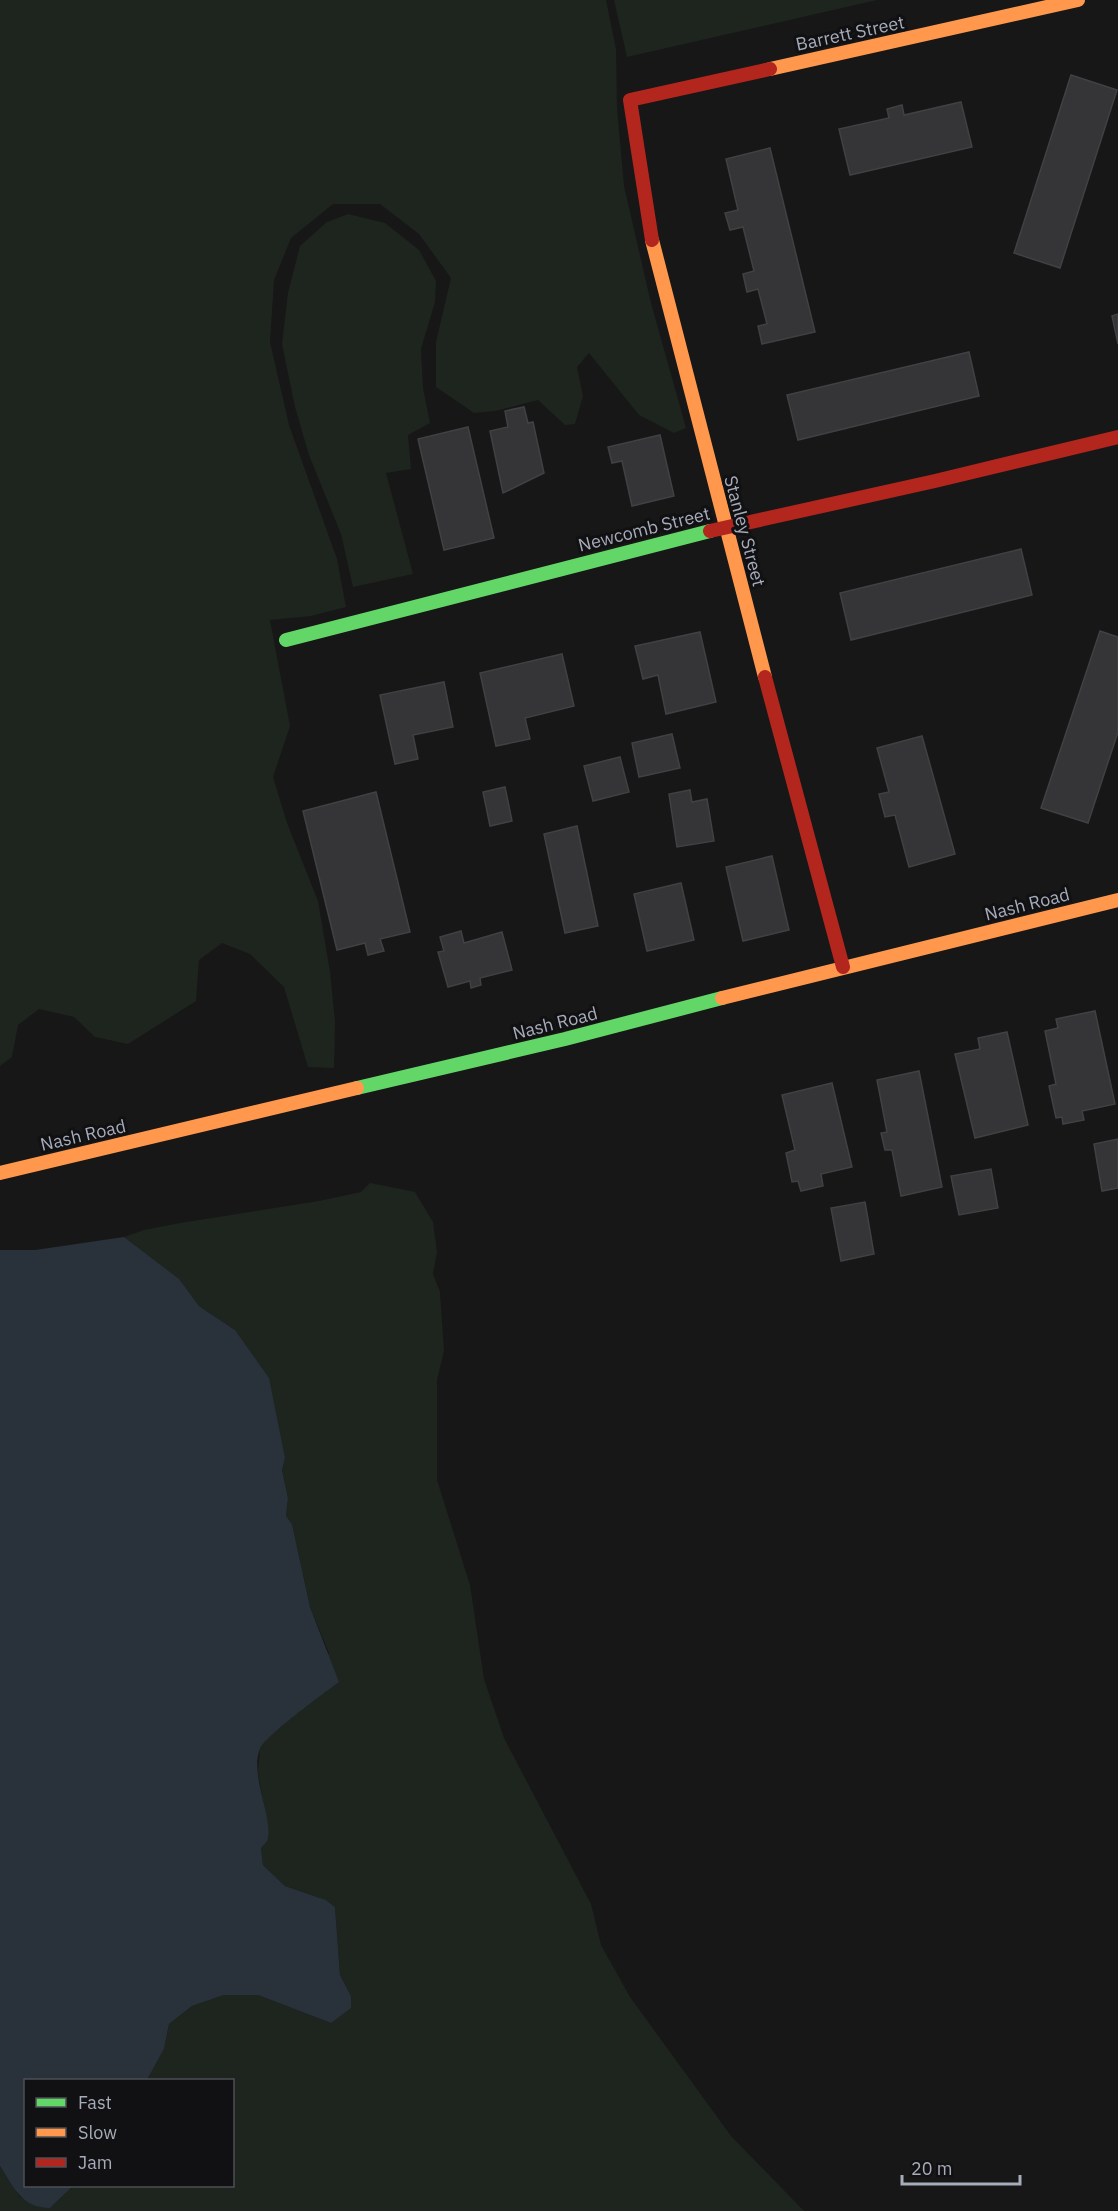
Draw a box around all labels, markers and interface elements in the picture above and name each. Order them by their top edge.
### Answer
street label: Barrett Street [794,10,906,56]
street label: Stanley Street [719,473,771,589]
street label: Newcomb Street [576,502,712,556]
street label: Nash Road [982,882,1072,926]
street label: Nash Road [510,1001,600,1045]
street label: Nash Road [38,1114,128,1156]
legend [24,2079,234,2187]
text: Fast [78,2091,112,2114]
text: Slow [78,2121,117,2144]
scale bar [902,2148,1020,2186]
text: Jam [78,2151,113,2174]
text: 20 m [911,2157,953,2180]

